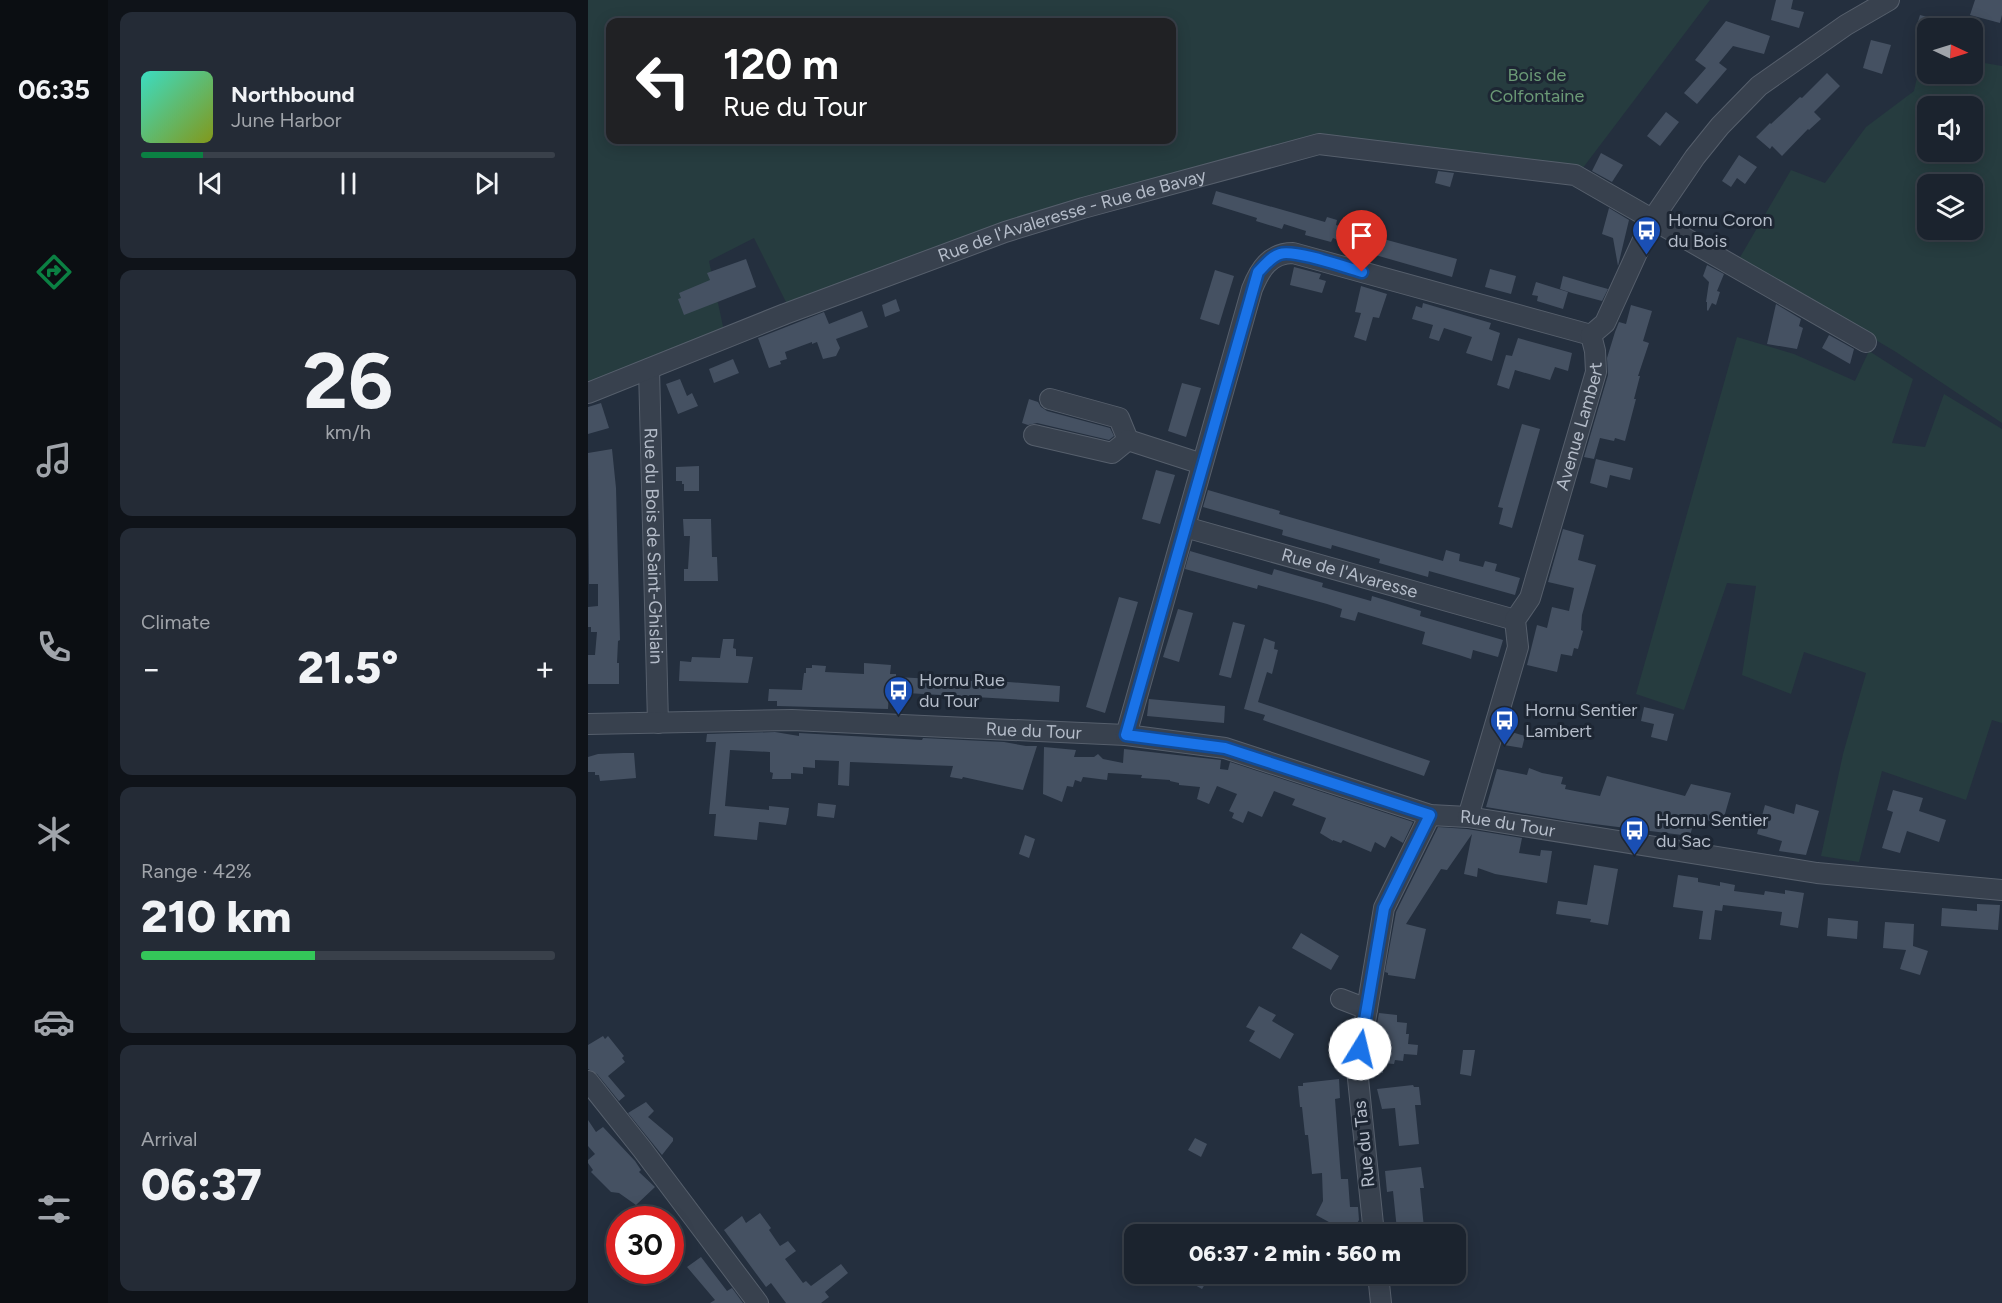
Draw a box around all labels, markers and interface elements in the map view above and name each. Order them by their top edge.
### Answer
north arrow [1917,18,1983,84]
map controls [1917,18,1983,240]
text: 120 m [723,39,839,90]
icon: left [624,42,702,120]
park label: Bois de Colfontaine [1490,64,1584,107]
text: 06:35 [18,73,90,106]
text: Northbound [231,81,355,108]
text: Rue du Tour [723,90,867,123]
button: sound [1917,96,1983,162]
text: June Harbor [231,108,342,132]
street label: Rue de l'Avaleresse - Rue de Bavay [935,164,1209,267]
icon: previous [194,167,227,200]
icon: pause [332,167,365,200]
icon: next [470,167,503,200]
button: layers [1917,174,1983,240]
place label: Hornu Coron du Bois [1668,209,1773,252]
pin [1336,210,1387,272]
bus stop icon: Hornu Coron du Bois [1631,214,1663,256]
icon: arrive [1345,219,1378,252]
icon: directions [33,251,75,293]
text: 26 [303,334,393,428]
street label: Avenue Lambert [1551,361,1607,493]
text: km/h [325,420,371,444]
street label: Rue du Bois de Saint-Ghislain [639,427,668,664]
icon: music [33,439,75,481]
street label: Rue de l'Avaresse [1279,544,1421,603]
text: Climate [141,610,210,634]
icon: phone [33,626,75,668]
text: 21.5° [297,640,399,694]
text: − [141,649,162,688]
text: + [534,649,555,688]
place label: Hornu Rue du Tour [919,669,1005,712]
bus stop icon: Hornu Rue du Tour [882,674,914,716]
place label: Hornu Sentier Lambert [1525,699,1637,742]
bus stop icon: Hornu Sentier Lambert [1488,704,1520,746]
street label: Rue du Tour [985,718,1082,744]
street label: Rue du Tour [1459,806,1557,842]
place label: Hornu Sentier du Sac [1656,809,1768,852]
icon: climate [33,813,75,855]
bus stop icon: Hornu Sentier du Sac [1619,814,1651,856]
text: Range · 42% [141,859,252,883]
text: 210 km [141,889,291,943]
icon: car [33,1001,75,1043]
position arrow [1328,1017,1392,1081]
street label: Rue du Tas [1349,1100,1379,1188]
text: Arrival [141,1127,197,1151]
text: 06:37 [141,1157,262,1211]
icon: filters [33,1188,75,1230]
speed limit sign: 30 [606,1206,684,1284]
text: 06:37 · 2 min · 560 m [1189,1240,1401,1267]

